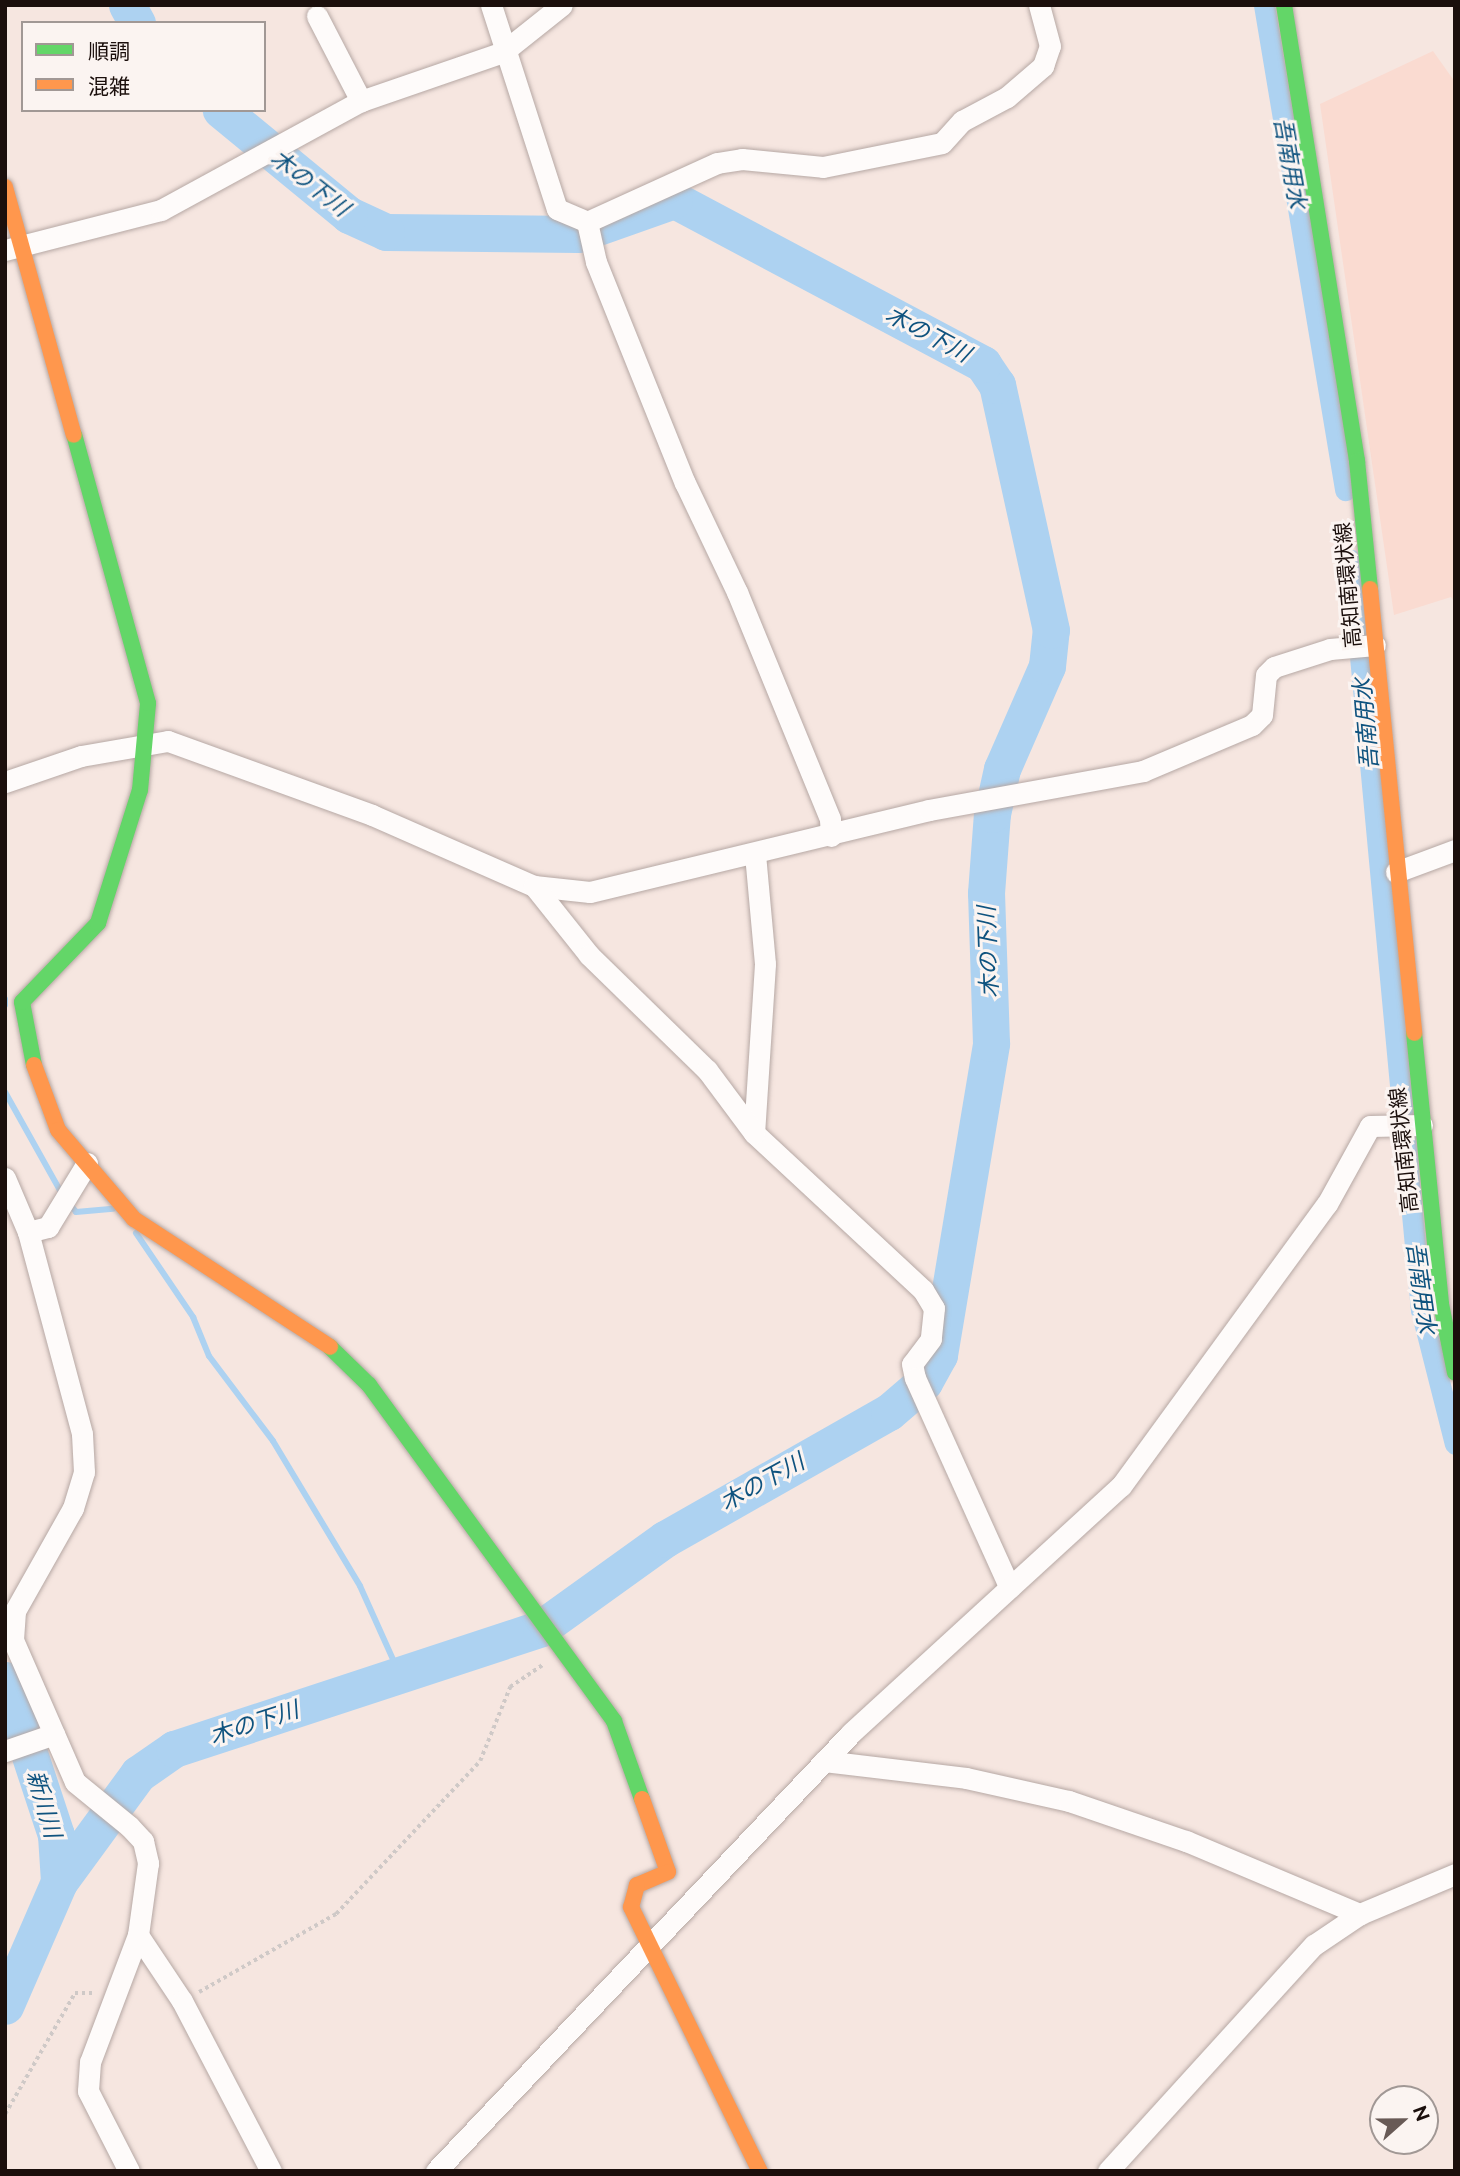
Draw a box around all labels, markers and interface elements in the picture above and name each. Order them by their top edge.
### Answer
legend [21,21,266,112]
text: 順調 [88,39,130,64]
text: 混雑 [88,74,130,99]
water label: 吾南用水 [1268,115,1312,211]
water label: 木の下川 [265,144,355,222]
water label: 木の下川 [881,300,975,368]
street label: 高知南環状線 [1330,521,1366,649]
water label: 吾南用水 [1348,677,1384,771]
water label: 木の下川 [973,906,1003,998]
street label: 高知南環状線 [1385,1086,1423,1214]
water label: 吾南用水 [1401,1241,1441,1335]
water label: 木の下川 [715,1448,809,1516]
water label: 木の下川 [206,1696,302,1750]
water label: 新川川 [21,1767,67,1841]
north arrow [1369,2085,1439,2155]
text: N [1409,2102,1435,2124]

